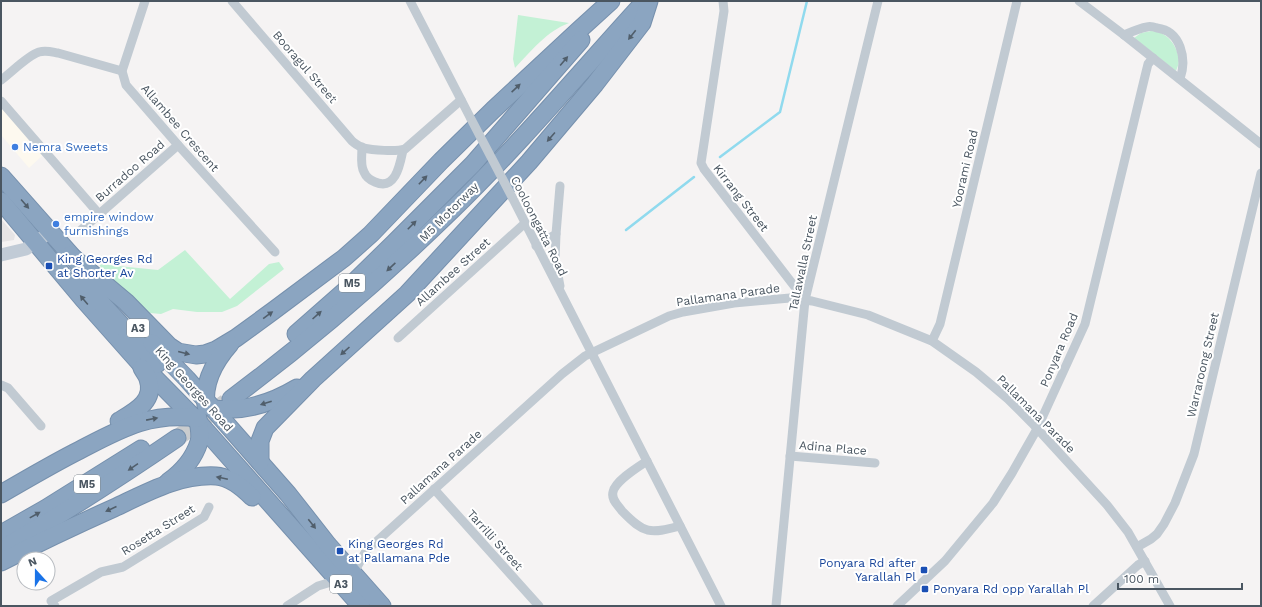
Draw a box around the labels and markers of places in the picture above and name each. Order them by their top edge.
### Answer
place label: Nemra Sweets [23,140,108,154]
marker: Nemra Sweets [10,142,20,152]
place label: empire window furnishings [64,210,154,238]
marker: empire window furnishings [51,219,61,229]
place label: King Georges Rd at Shorter Av [57,252,152,280]
marker: King Georges Rd at Shorter Av [44,261,54,271]
place label: King Georges Rd at Pallamana Pde [348,537,450,565]
marker: King Georges Rd at Pallamana Pde [335,546,345,556]
place label: Ponyara Rd after Yarallah Pl [819,556,916,584]
marker: Ponyara Rd after Yarallah Pl [919,565,929,575]
place label: Ponyara Rd opp Yarallah Pl [933,582,1089,596]
marker: Ponyara Rd opp Yarallah Pl [920,584,930,594]

